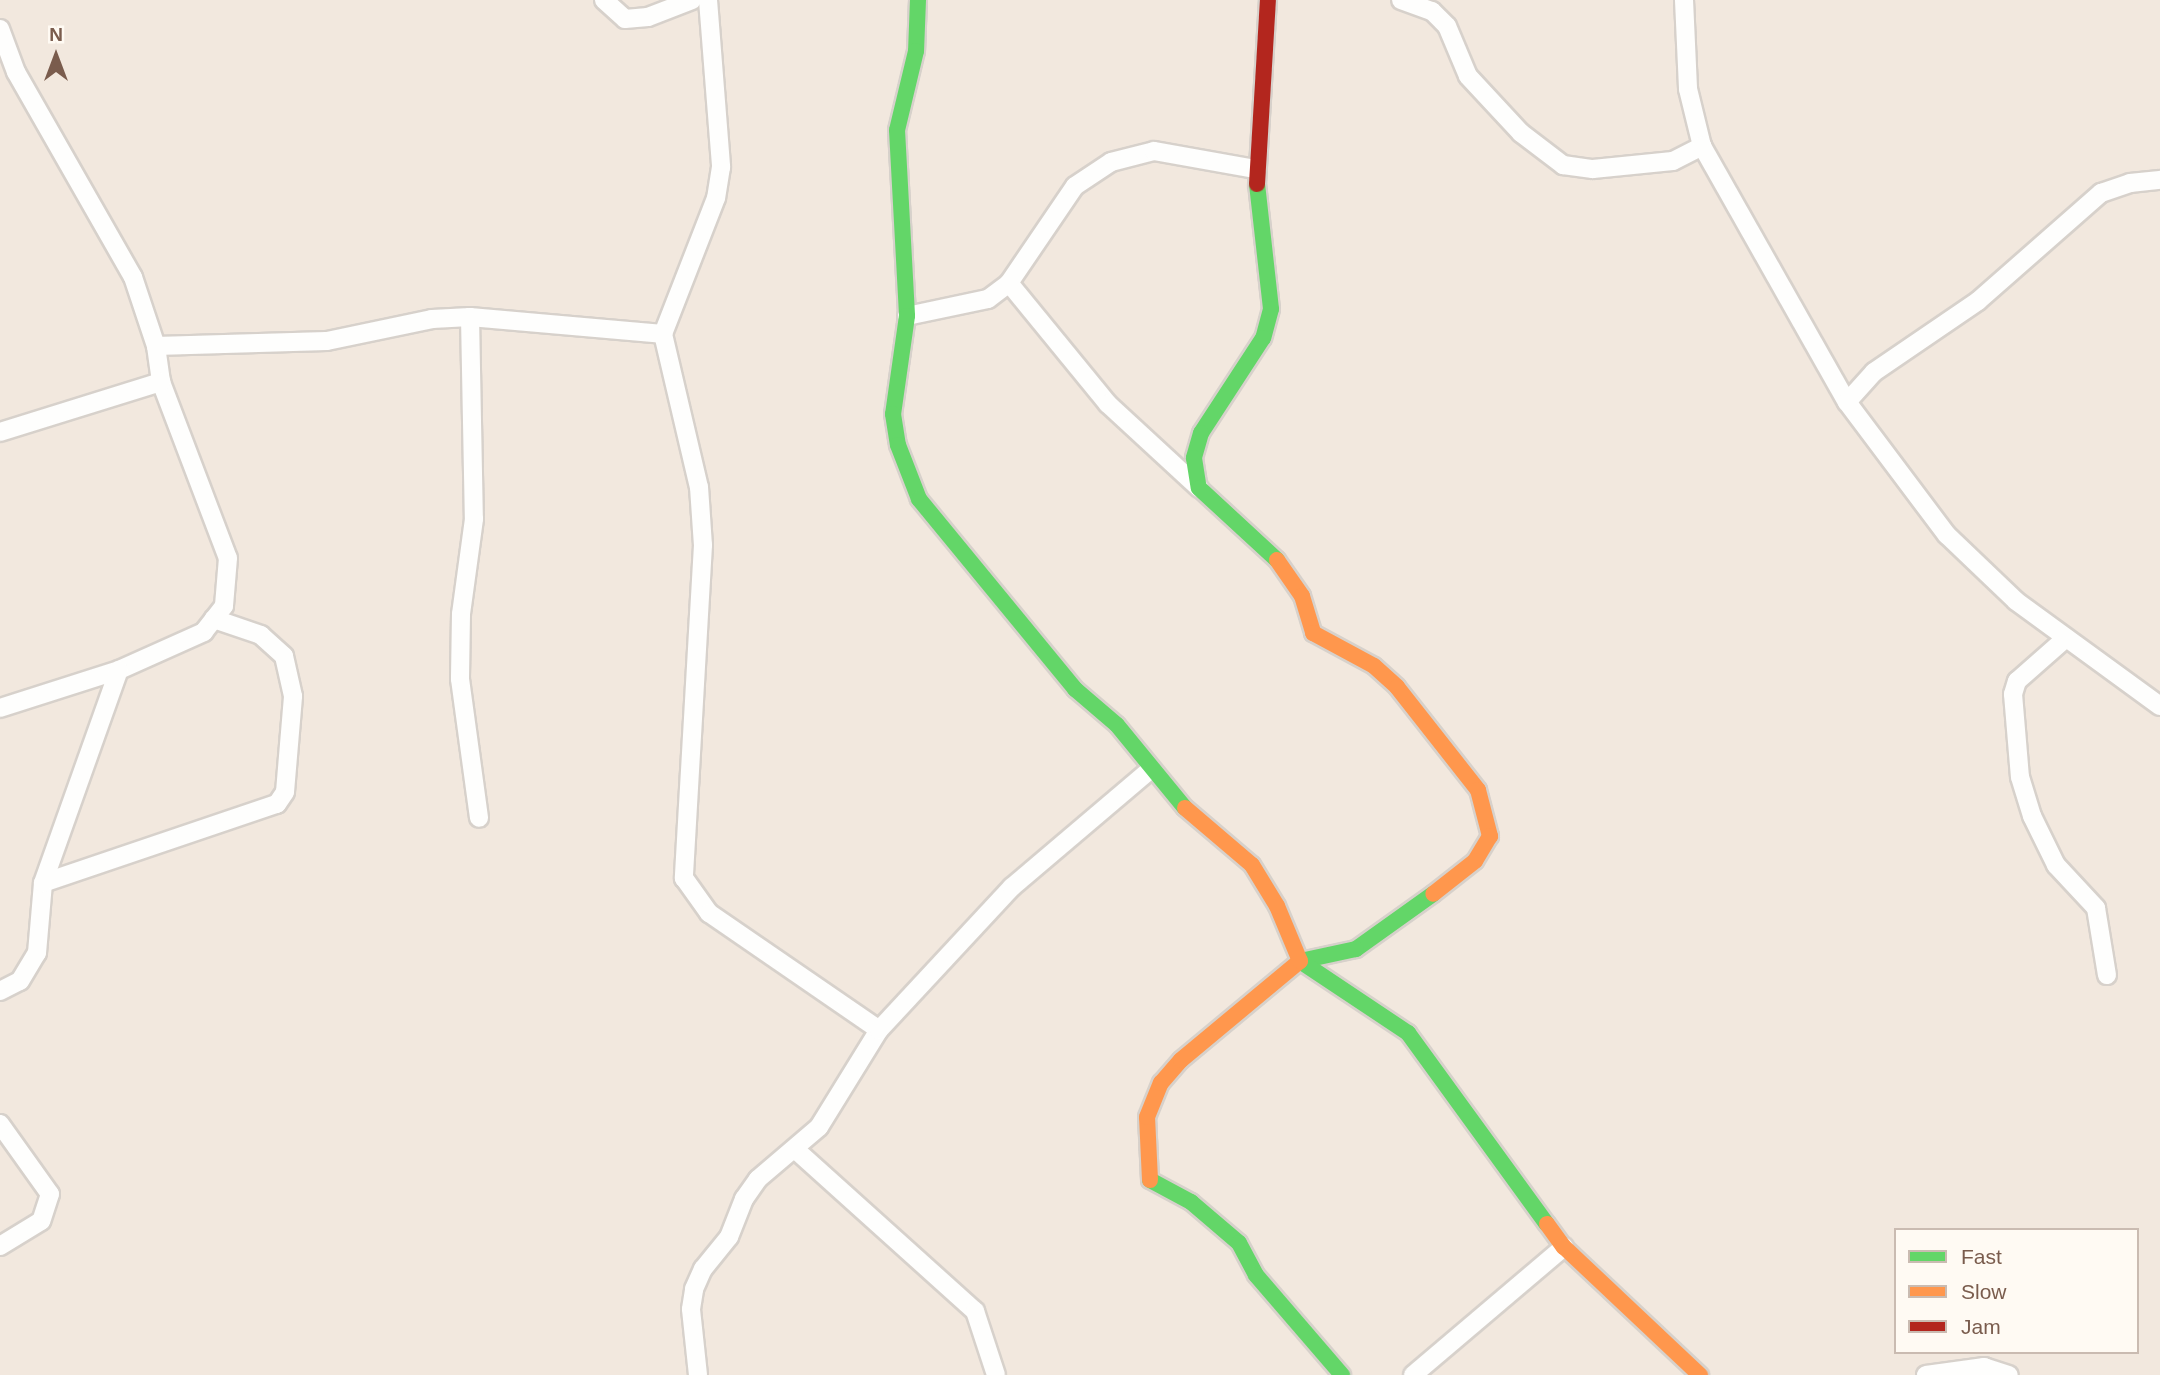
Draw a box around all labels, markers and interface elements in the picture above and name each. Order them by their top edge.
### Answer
north arrow [21,21,91,91]
text: N [49,24,63,45]
legend [1894,1228,2139,1354]
text: Fast [1961,1245,2002,1268]
text: Slow [1961,1280,2007,1303]
text: Jam [1961,1315,2001,1338]

